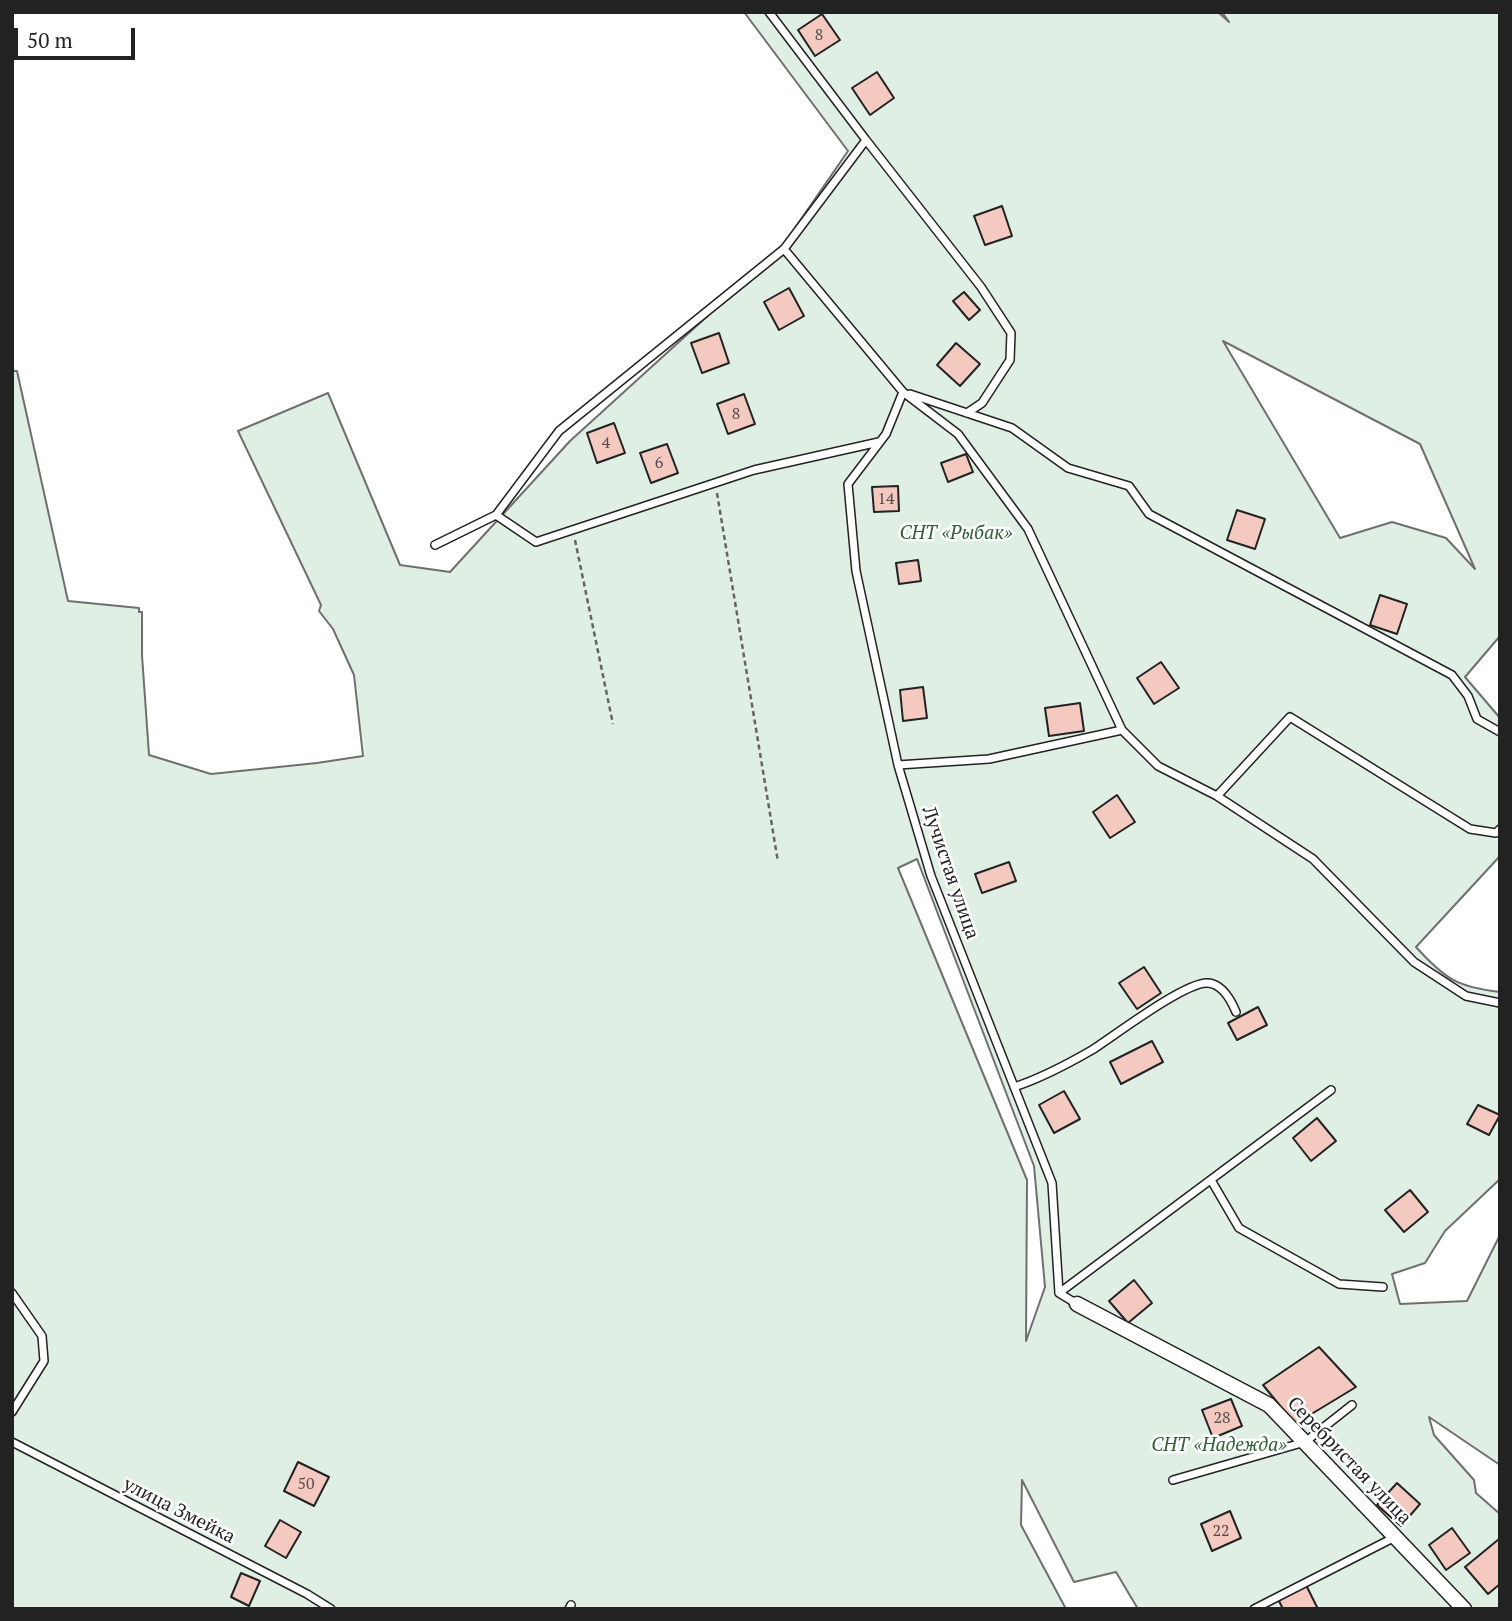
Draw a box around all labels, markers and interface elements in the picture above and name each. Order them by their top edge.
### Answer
scale bar [18,14,138,58]
house number: 8 [815,25,823,45]
text: 50 m [27,26,73,54]
house number: 8 [732,404,740,424]
house number: 4 [602,433,610,453]
house number: 6 [655,453,663,473]
house number: 14 [877,489,895,509]
park label: СНТ «Рыбак» [899,523,1013,545]
street label: Лучистая улица [917,804,983,942]
street label: Серебристая улица [1282,1392,1416,1530]
house number: 28 [1213,1408,1231,1428]
park label: СНТ «Надежда» [1151,1435,1287,1457]
street label: улица Змейка [119,1473,239,1549]
house number: 50 [297,1474,315,1494]
house number: 22 [1212,1521,1230,1541]

